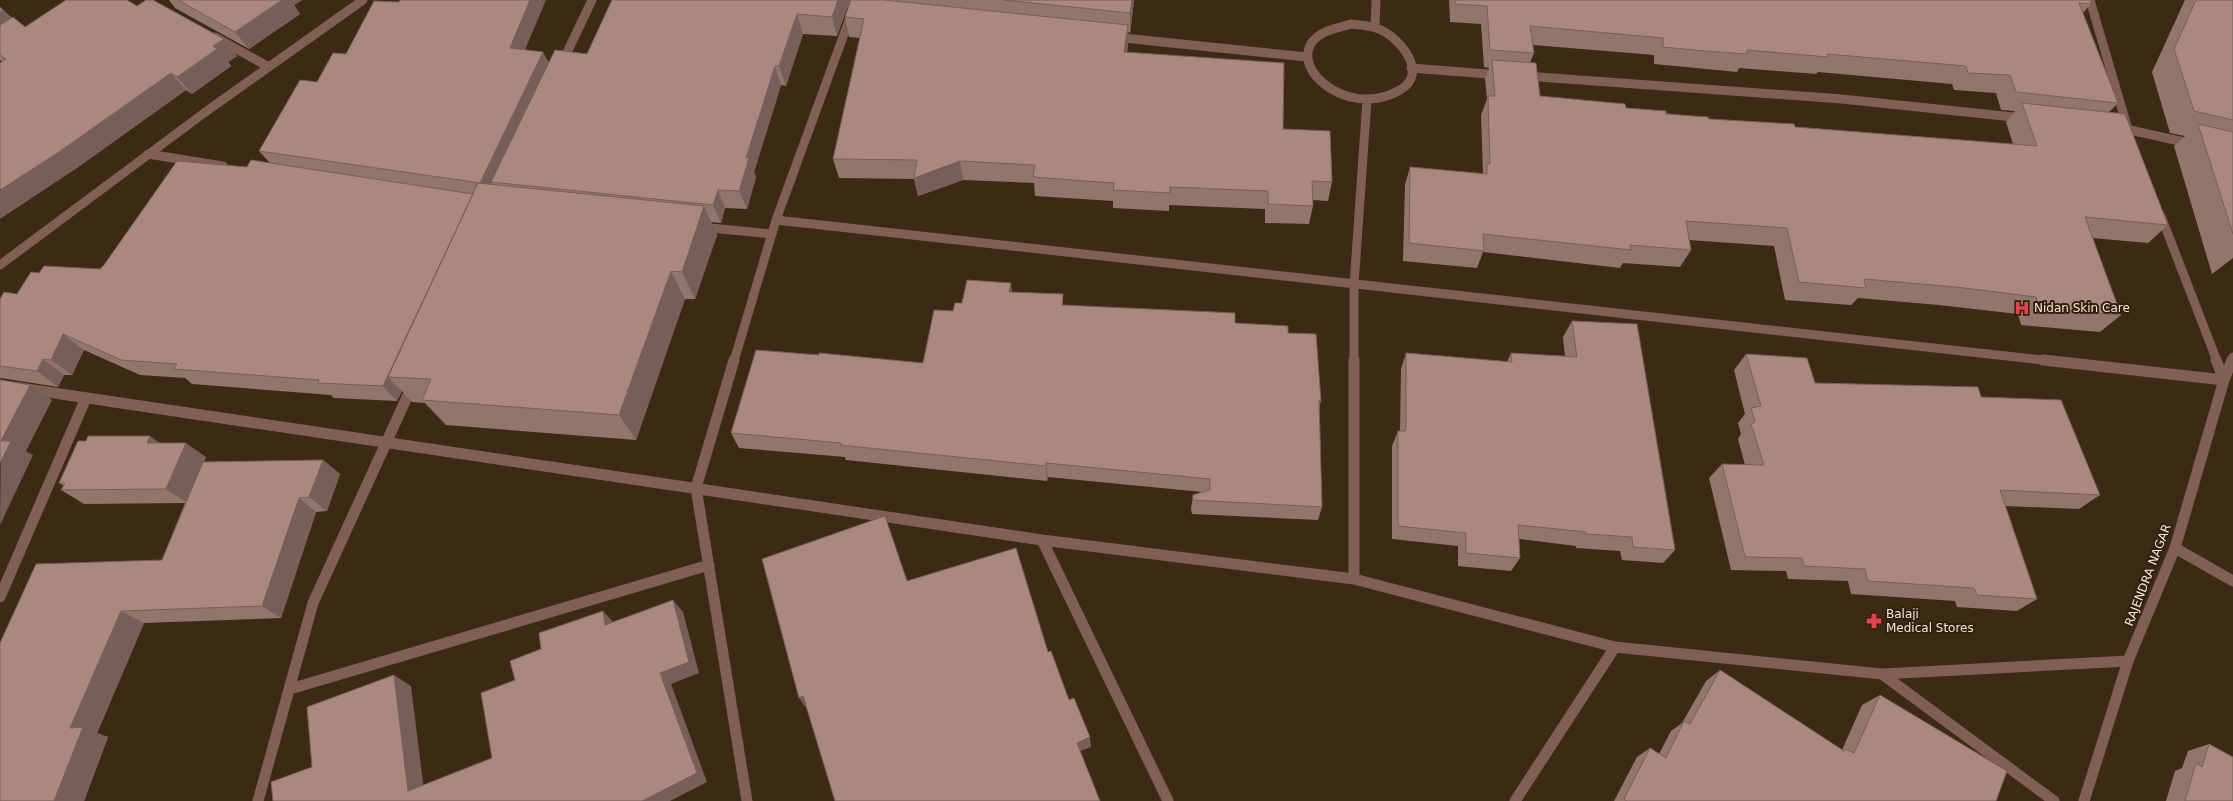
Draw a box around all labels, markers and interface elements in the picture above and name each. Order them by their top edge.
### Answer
hospital icon: Nidan Skin Care [2013,299,2031,317]
place label: Nidan Skin Care [2034,301,2130,315]
street label: RAJENDRA NAGAR [2122,522,2174,628]
place label: Balaji Medical Stores [1886,607,1974,635]
pharmacy icon: Balaji Medical Stores [1865,612,1883,630]

